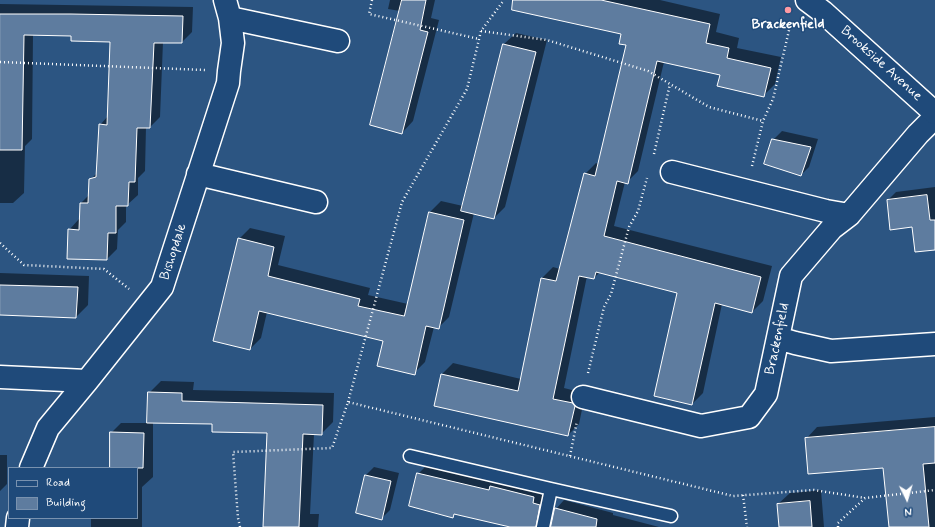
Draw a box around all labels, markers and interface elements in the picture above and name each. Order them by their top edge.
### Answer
marker: Brackenfield [783,5,793,15]
place label: Brackenfield [752,17,824,33]
street label: Brookside Avenue [837,23,925,105]
street label: Bishopdale [157,222,191,282]
street label: Brackenfield [762,302,794,376]
legend [8,467,138,519]
text: Road [46,475,70,491]
north arrow [887,479,927,519]
text: Building [46,495,86,511]
text: N [904,504,912,518]

